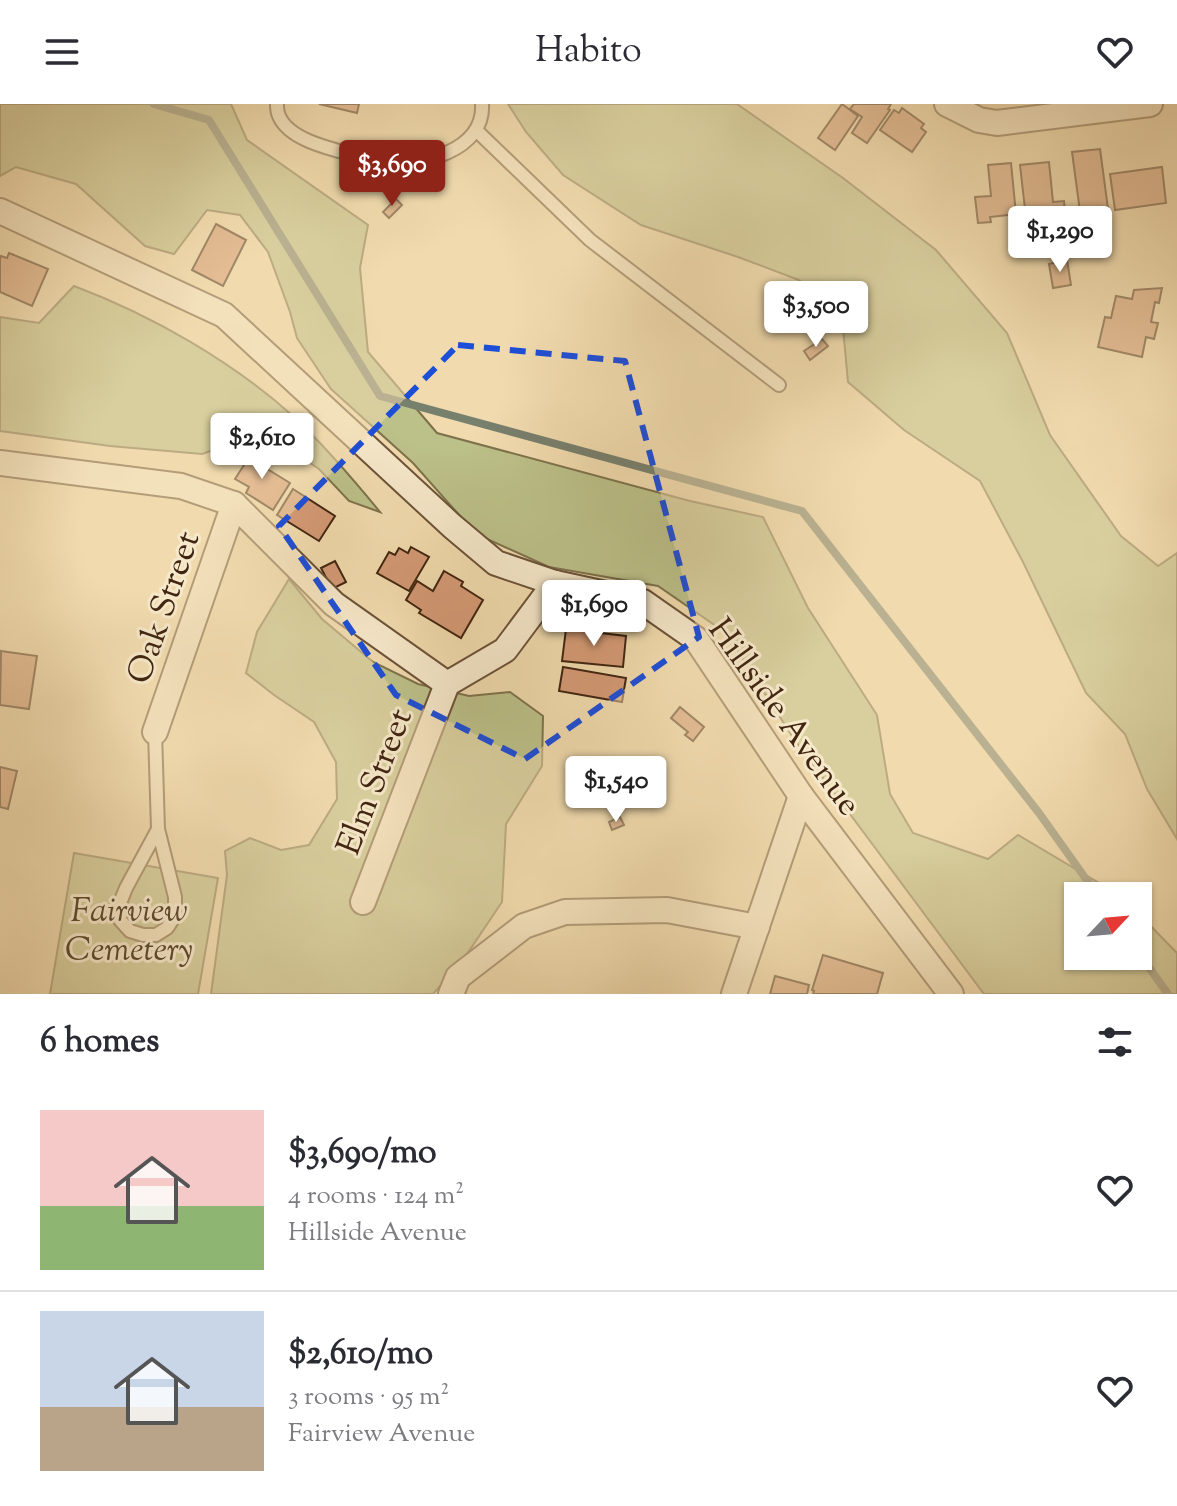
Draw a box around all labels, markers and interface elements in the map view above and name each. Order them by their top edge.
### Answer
text: Habito [535,26,642,78]
icon: menu [40,30,84,74]
icon: heart [1093,30,1137,74]
pin: $3,690 [327,140,457,208]
text: $3,690 [357,147,427,184]
pin: $1,290 [995,206,1125,274]
text: $1,290 [1026,213,1094,250]
pin: $3,500 [751,281,881,349]
text: $3,500 [782,288,850,325]
pin: $2,610 [197,413,327,481]
text: $2,610 [228,420,296,457]
street label: Oak Street [116,525,214,691]
pin: $1,690 [529,580,659,648]
text: $1,690 [560,587,628,624]
street label: Hillside Avenue [695,609,872,827]
street label: Elm Street [326,702,427,863]
pin: $1,540 [551,756,681,824]
text: $1,540 [583,763,649,800]
north arrow [1064,882,1152,970]
map controls [1064,882,1152,970]
park label: Fairview Cemetery [65,888,193,976]
text: 6 homes [40,1018,159,1067]
icon: filters [1093,1020,1137,1064]
text: $3,690/mo [288,1129,437,1178]
icon: home [104,1142,200,1238]
icon: heart [1093,1168,1137,1212]
text: 4 rooms · 124 m² [288,1178,464,1215]
text: Hillside Avenue [288,1215,467,1252]
text: $2,610/mo [288,1330,433,1379]
icon: home [104,1343,200,1439]
icon: heart [1093,1369,1137,1413]
text: 3 rooms · 95 m² [288,1379,449,1416]
text: Fairview Avenue [288,1416,475,1453]

